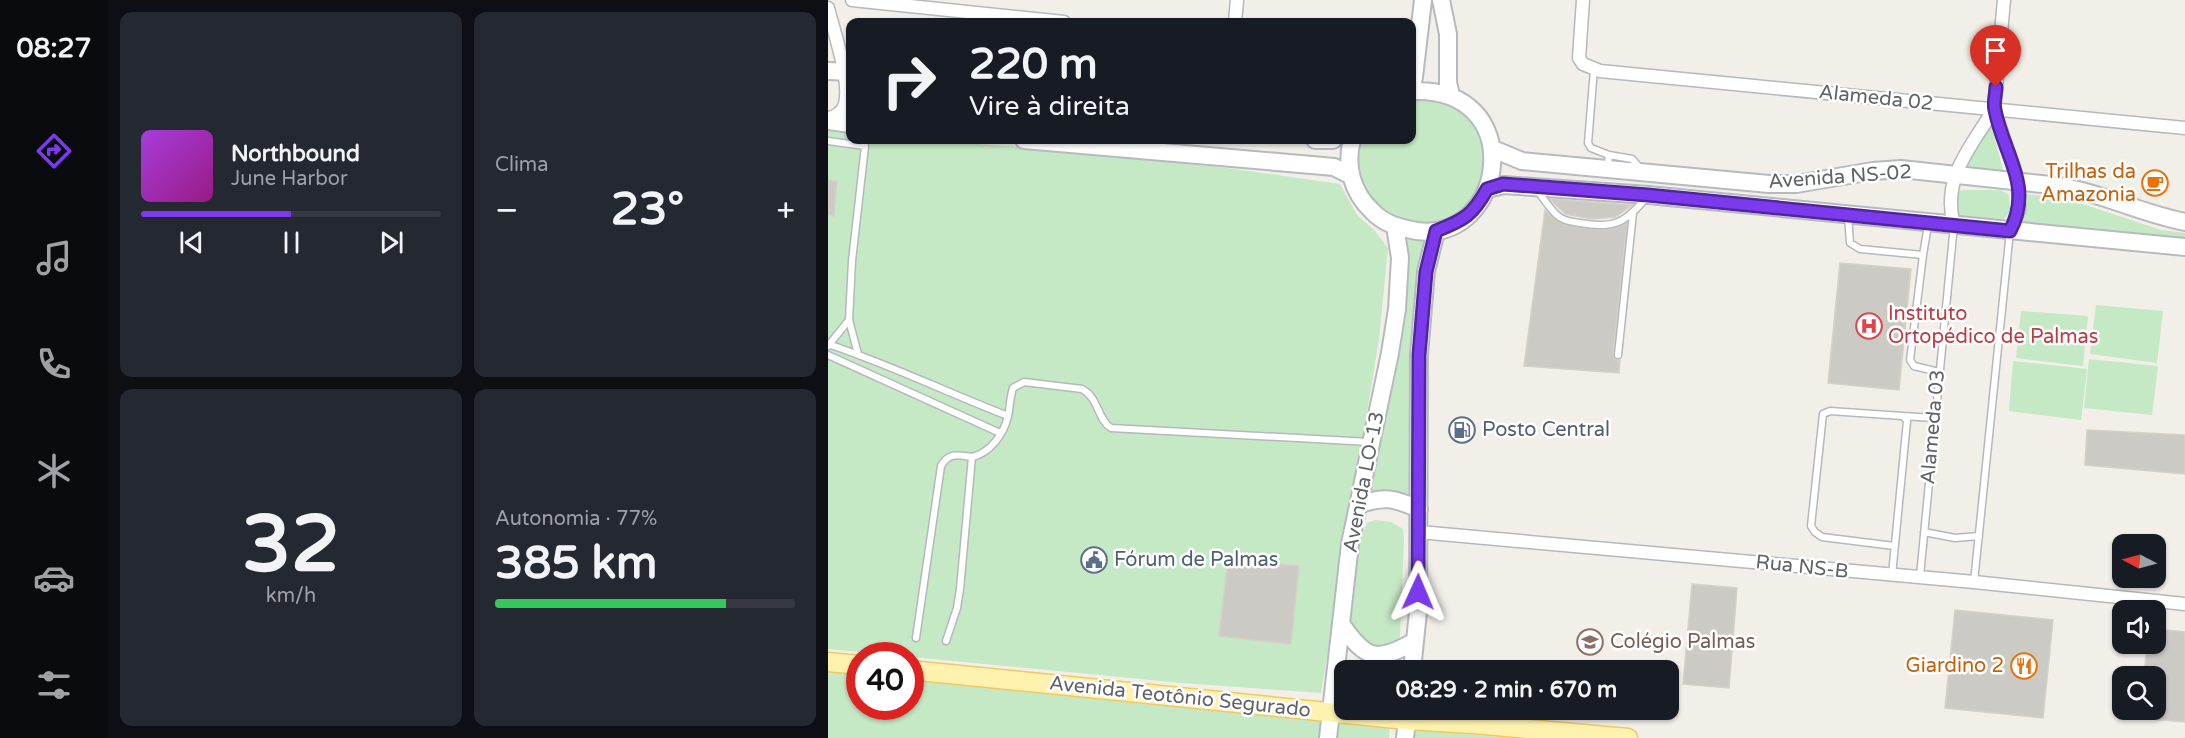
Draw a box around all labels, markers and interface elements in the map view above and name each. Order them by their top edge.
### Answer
pin [1970,25,2021,87]
text: 08:27 [17,32,91,65]
icon: arrive [1979,34,2012,67]
text: 220 m [969,39,1098,90]
icon: right [870,42,948,120]
street label: Alameda 02 [1818,80,1934,116]
text: Vire à direita [969,90,1130,123]
icon: directions [33,130,75,172]
text: Northbound [231,141,360,167]
text: Clima [495,153,548,177]
street label: Avenida NS-02 [1767,160,1913,194]
place label: Trilhas da Amazonia [2041,160,2136,207]
text: June Harbor [231,167,348,191]
cafe icon: Trilhas da Amazonia [2140,168,2170,198]
text: 23° [611,183,684,237]
text: − [495,191,519,230]
text: + [776,191,795,230]
icon: previous [175,226,208,259]
icon: pause [275,226,308,259]
icon: next [375,226,408,259]
icon: music [33,237,75,279]
place label: Instituto Ortopédico de Palmas [1888,302,2098,349]
hospital icon: Instituto Ortopédico de Palmas [1854,311,1884,341]
icon: phone [33,343,75,385]
street label: Alameda 03 [1916,369,1950,485]
street label: Avenida LO-13 [1339,409,1389,555]
fuel station icon: Posto Central [1447,415,1477,445]
place label: Posto Central [1482,418,1610,442]
icon: climate [33,450,75,492]
text: 32 [242,498,340,592]
text: Autonomia · 77% [495,507,657,531]
north arrow [2112,534,2166,588]
map controls [2112,534,2166,720]
text: 385 km [495,537,657,591]
public building icon: Fórum de Palmas [1079,545,1109,575]
place label: Fórum de Palmas [1114,548,1278,572]
street label: Rua NS-B [1754,550,1850,584]
icon: car [33,557,75,599]
position arrow [1386,560,1450,624]
text: km/h [266,584,316,608]
button: sound [2112,600,2166,654]
school or university icon: Colégio Palmas [1575,627,1605,657]
place label: Colégio Palmas [1610,630,1755,654]
speed limit sign: 40 [846,642,924,720]
restaurant icon: Giardino 2 [2009,651,2039,681]
place label: Giardino 2 [1906,654,2004,678]
icon: filters [33,664,75,706]
button: search [2112,666,2166,720]
street label: Avenida Teotônio Segurado [1048,671,1312,723]
text: 08:29 · 2 min · 670 m [1396,677,1617,703]

